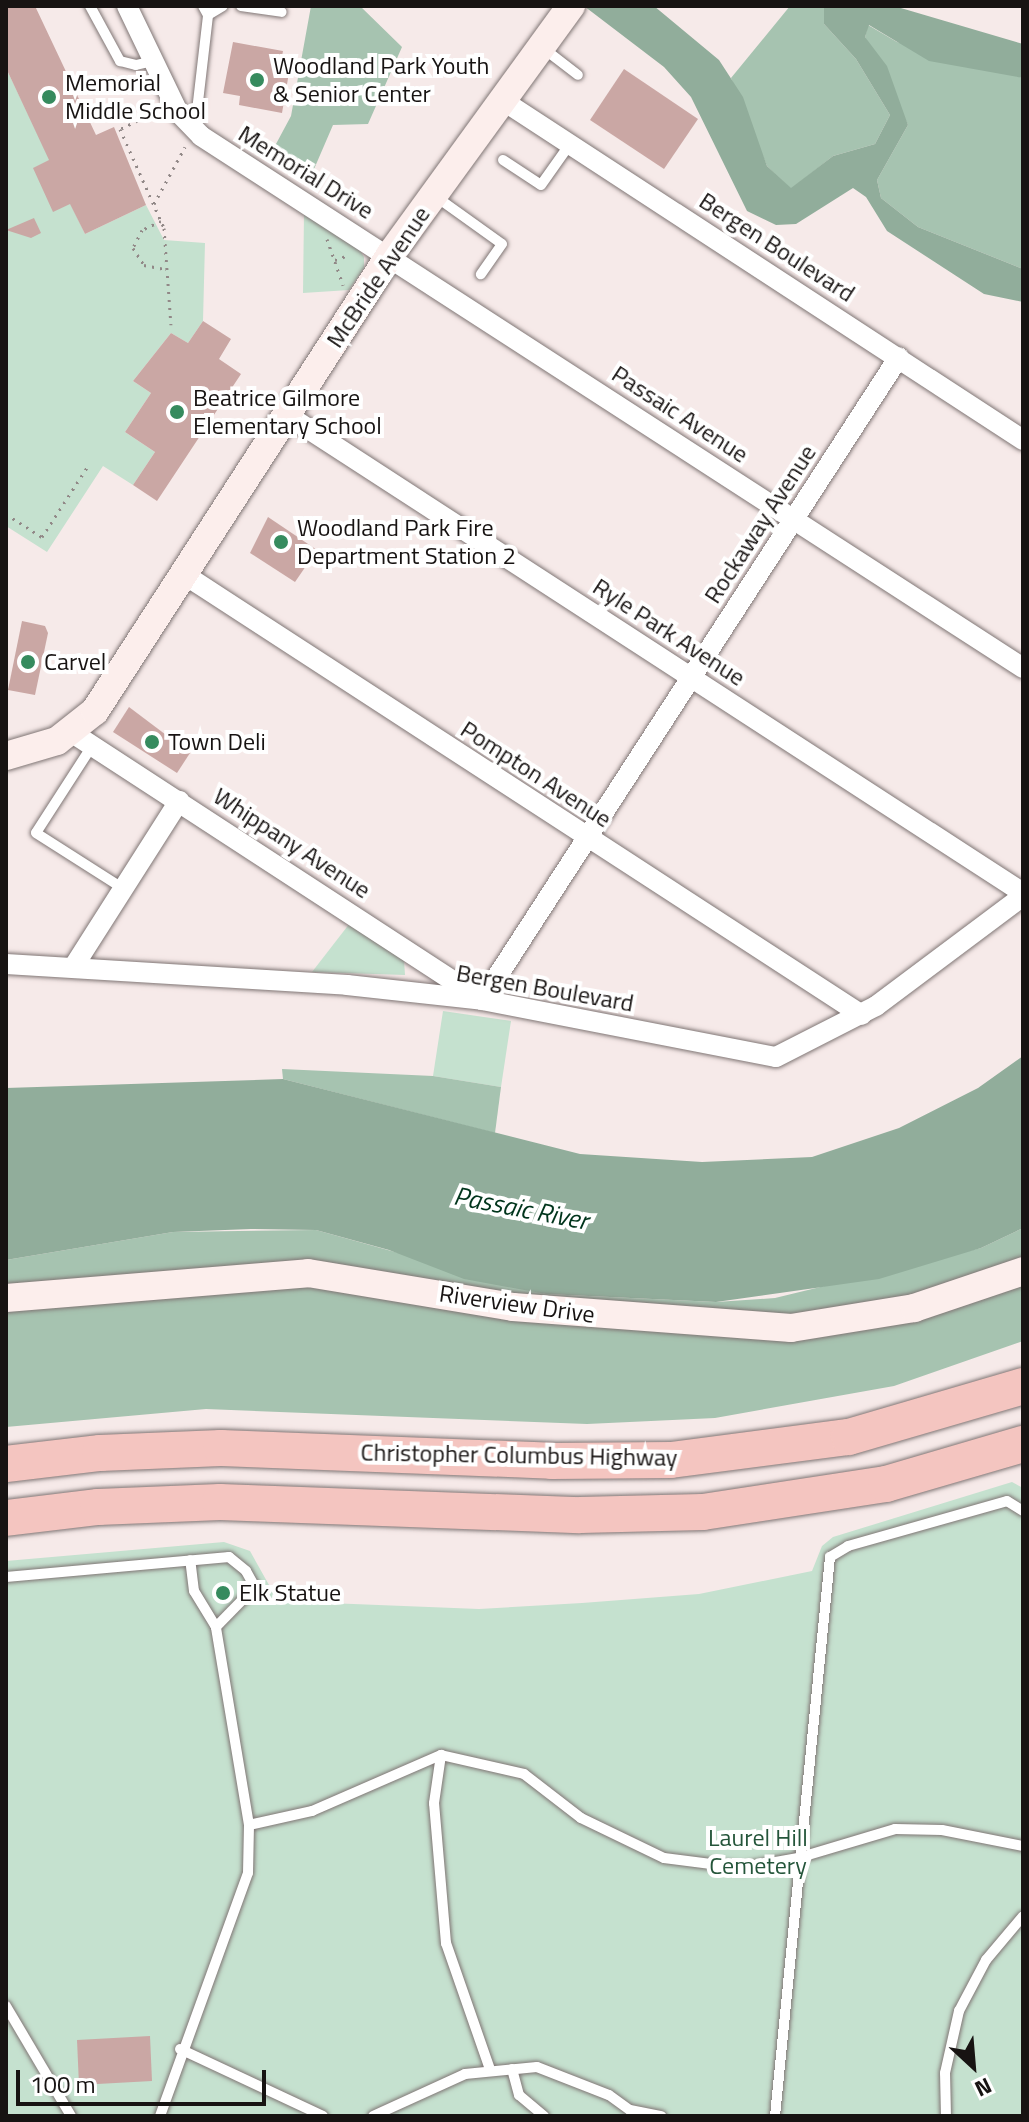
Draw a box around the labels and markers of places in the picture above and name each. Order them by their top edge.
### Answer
place label: Woodland Park Youth & Senior Center [273,52,489,108]
place label: Memorial Middle School [65,69,206,125]
marker: Woodland Park Youth & Senior Center [248,71,266,89]
marker: Memorial Middle School [40,88,58,106]
place label: Beatrice Gilmore Elementary School [193,384,382,440]
marker: Beatrice Gilmore Elementary School [168,403,186,421]
place label: Woodland Park Fire Department Station 2 [297,514,516,570]
marker: Woodland Park Fire Department Station 2 [272,533,290,551]
place label: Carvel [44,648,106,676]
marker: Carvel [19,653,37,671]
place label: Town Deli [168,728,266,756]
marker: Town Deli [143,733,161,751]
place label: Elk Statue [239,1579,341,1607]
marker: Elk Statue [214,1584,232,1602]

